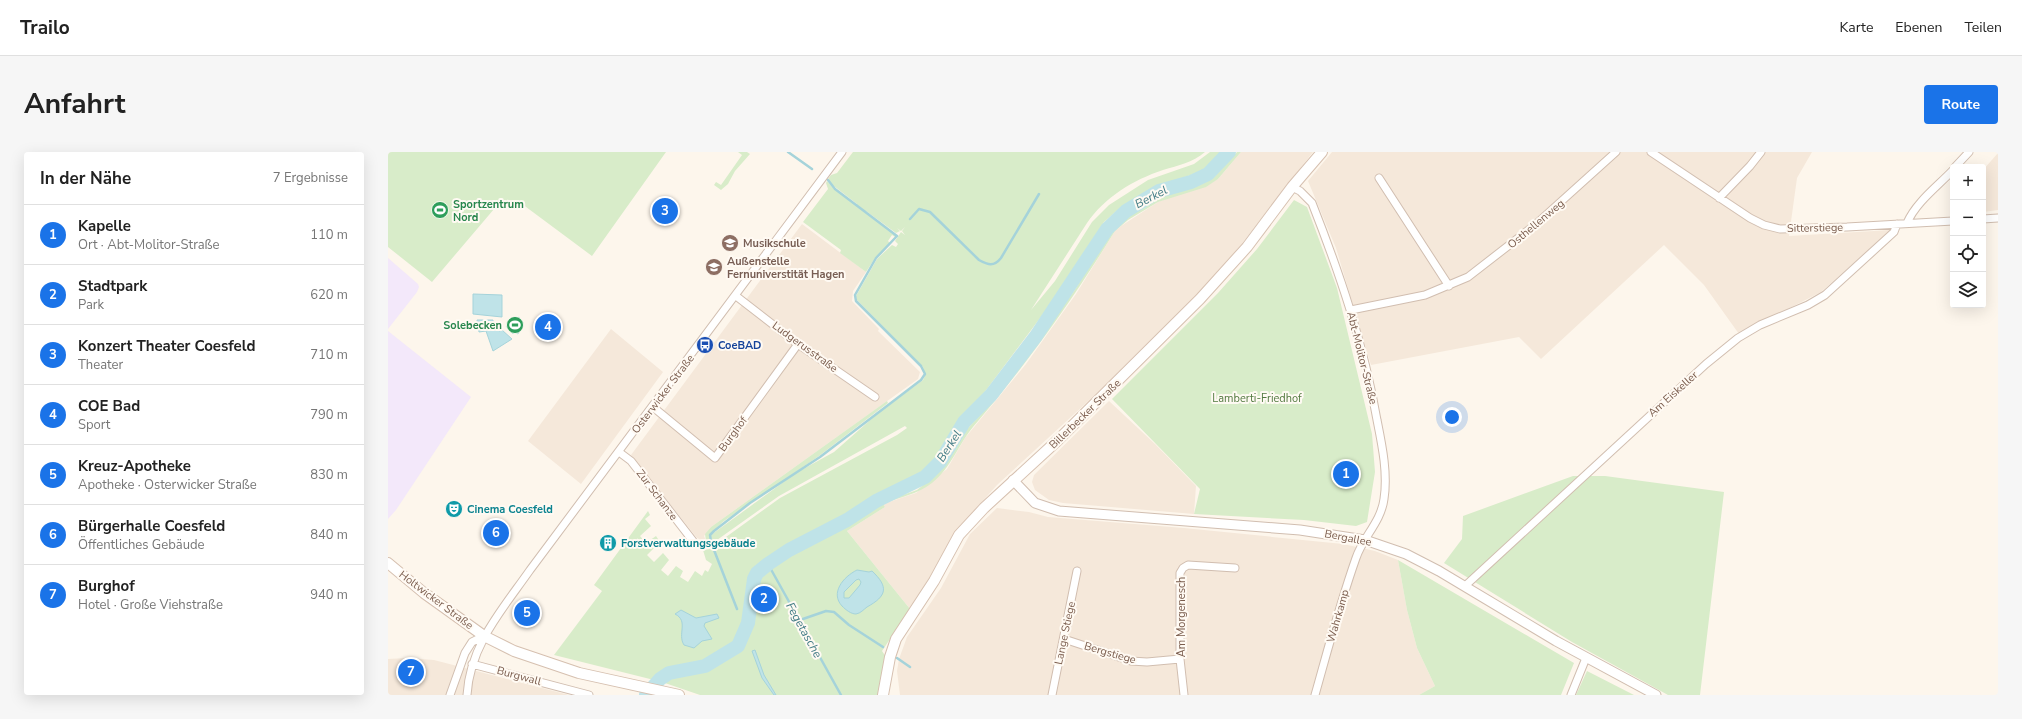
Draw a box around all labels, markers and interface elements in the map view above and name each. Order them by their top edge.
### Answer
text: Trailo [20,15,70,41]
text: Karte [1840,18,1873,37]
text: Ebenen [1895,18,1942,37]
text: Teilen [1964,18,2002,37]
text: Anfahrt [24,85,125,123]
button: Route [1924,85,1998,124]
map controls [1950,164,1986,308]
button: + [1950,164,1986,200]
text: In der Nähe [40,167,131,190]
text: 7 Ergebnisse [273,169,348,187]
water label: Berkel [1132,182,1170,212]
pin: 3 [652,196,678,226]
street label: Osthellenweg [1505,196,1567,252]
place label: Sportzentrum Nord [453,197,524,225]
sports icon: Sportzentrum Nord [430,200,450,220]
button: − [1950,200,1986,236]
text: Kapelle [78,216,131,236]
street label: Sitterstiege [1787,220,1843,236]
text: 1 [49,226,57,244]
text: 110 m [310,226,348,244]
school or university icon: Musikschule [720,233,740,253]
text: Ort · Abt-Molitor-Straße [78,236,220,254]
place label: Musikschule [743,236,806,251]
button: locate [1950,236,1986,272]
place label: Außenstelle Fernuniverstität Hagen [727,254,845,282]
school or university icon: Außenstelle Fernuniverstität Hagen [704,257,724,277]
button: layers [1950,272,1986,308]
text: Stadtpark [78,276,147,296]
text: 2 [49,286,57,304]
text: 620 m [310,286,348,304]
text: Park [78,296,104,314]
street label: Abt-Molitor-Straße [1343,310,1381,406]
pin: 4 [535,312,561,342]
sports icon: Solebecken [505,315,525,335]
place label: Solebecken [443,318,502,333]
street label: Ludgerusstraße [769,318,841,376]
bus stop icon: CoeBAD [695,335,715,355]
text: Konzert Theater Coesfeld [78,336,255,356]
place label: CoeBAD [718,338,761,353]
text: 3 [49,346,57,364]
text: 710 m [310,346,348,364]
street label: Osterwicker Straße [628,351,698,437]
text: Theater [78,356,123,374]
street label: Am Eiskeller [1645,368,1701,420]
street label: Billerbecker Straße [1046,376,1124,452]
park label: Lamberti-Friedhof [1212,391,1302,406]
text: COE Bad [78,396,140,416]
text: 4 [49,406,57,424]
text: 790 m [310,406,348,424]
your location [1442,407,1462,427]
street label: Burghof [715,413,751,455]
text: Sport [78,416,110,434]
water label: Berkel [933,427,965,465]
text: Kreuz-Apotheke [78,456,191,476]
pin: 1 [1333,459,1359,489]
text: 5 [49,466,57,484]
text: 830 m [310,466,348,484]
street label: Zur Schanze [633,466,681,524]
text: Apotheke · Osterwicker Straße [78,476,257,494]
theatre icon: Cinema Coesfeld [444,499,464,519]
place label: Cinema Coesfeld [467,502,553,517]
text: Bürgerhalle Coesfeld [78,516,225,536]
pin: 6 [483,518,509,548]
text: 6 [49,526,57,544]
text: 840 m [310,526,348,544]
street label: Bergallee [1323,526,1373,550]
building icon: Forstverwaltungsgebäude [598,533,618,553]
text: Öffentliches Gebäude [78,536,204,554]
place label: Forstverwaltungsgebäude [621,536,755,551]
street label: Holtwicker Straße [396,567,476,633]
text: Burghof [78,576,135,596]
street label: Am Morgenesch [1174,577,1189,657]
pin: 2 [751,584,777,614]
text: 7 [49,586,57,604]
text: 940 m [310,586,348,604]
street label: Wahrkamp [1323,588,1353,644]
text: Hotel · Große Viehstraße [78,596,223,614]
pin: 5 [514,598,540,628]
water label: Fegetasche [782,599,826,661]
street label: Lange Stiege [1051,600,1079,666]
street label: Bergstiege [1082,638,1138,668]
pin: 7 [398,657,424,687]
street label: Burgwall [495,663,544,689]

